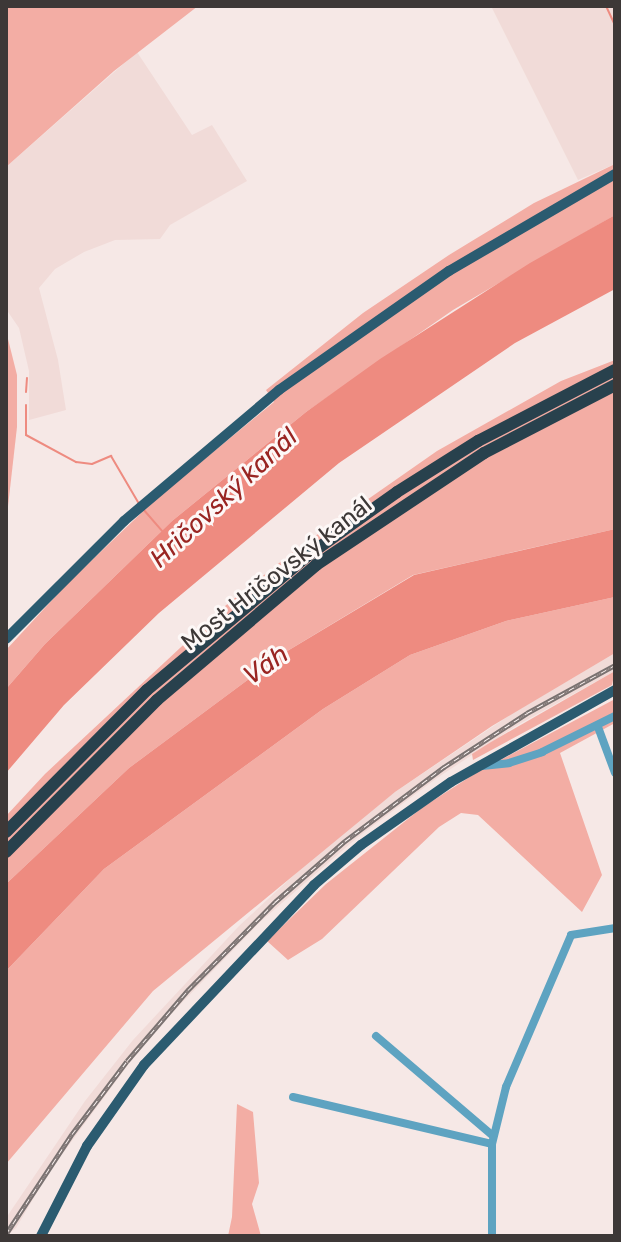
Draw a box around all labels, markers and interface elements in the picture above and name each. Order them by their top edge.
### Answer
water label: Hričovský kanál [144,421,304,575]
street label: Most Hričovský kanál [176,490,378,658]
water label: Váh [237,638,295,692]

